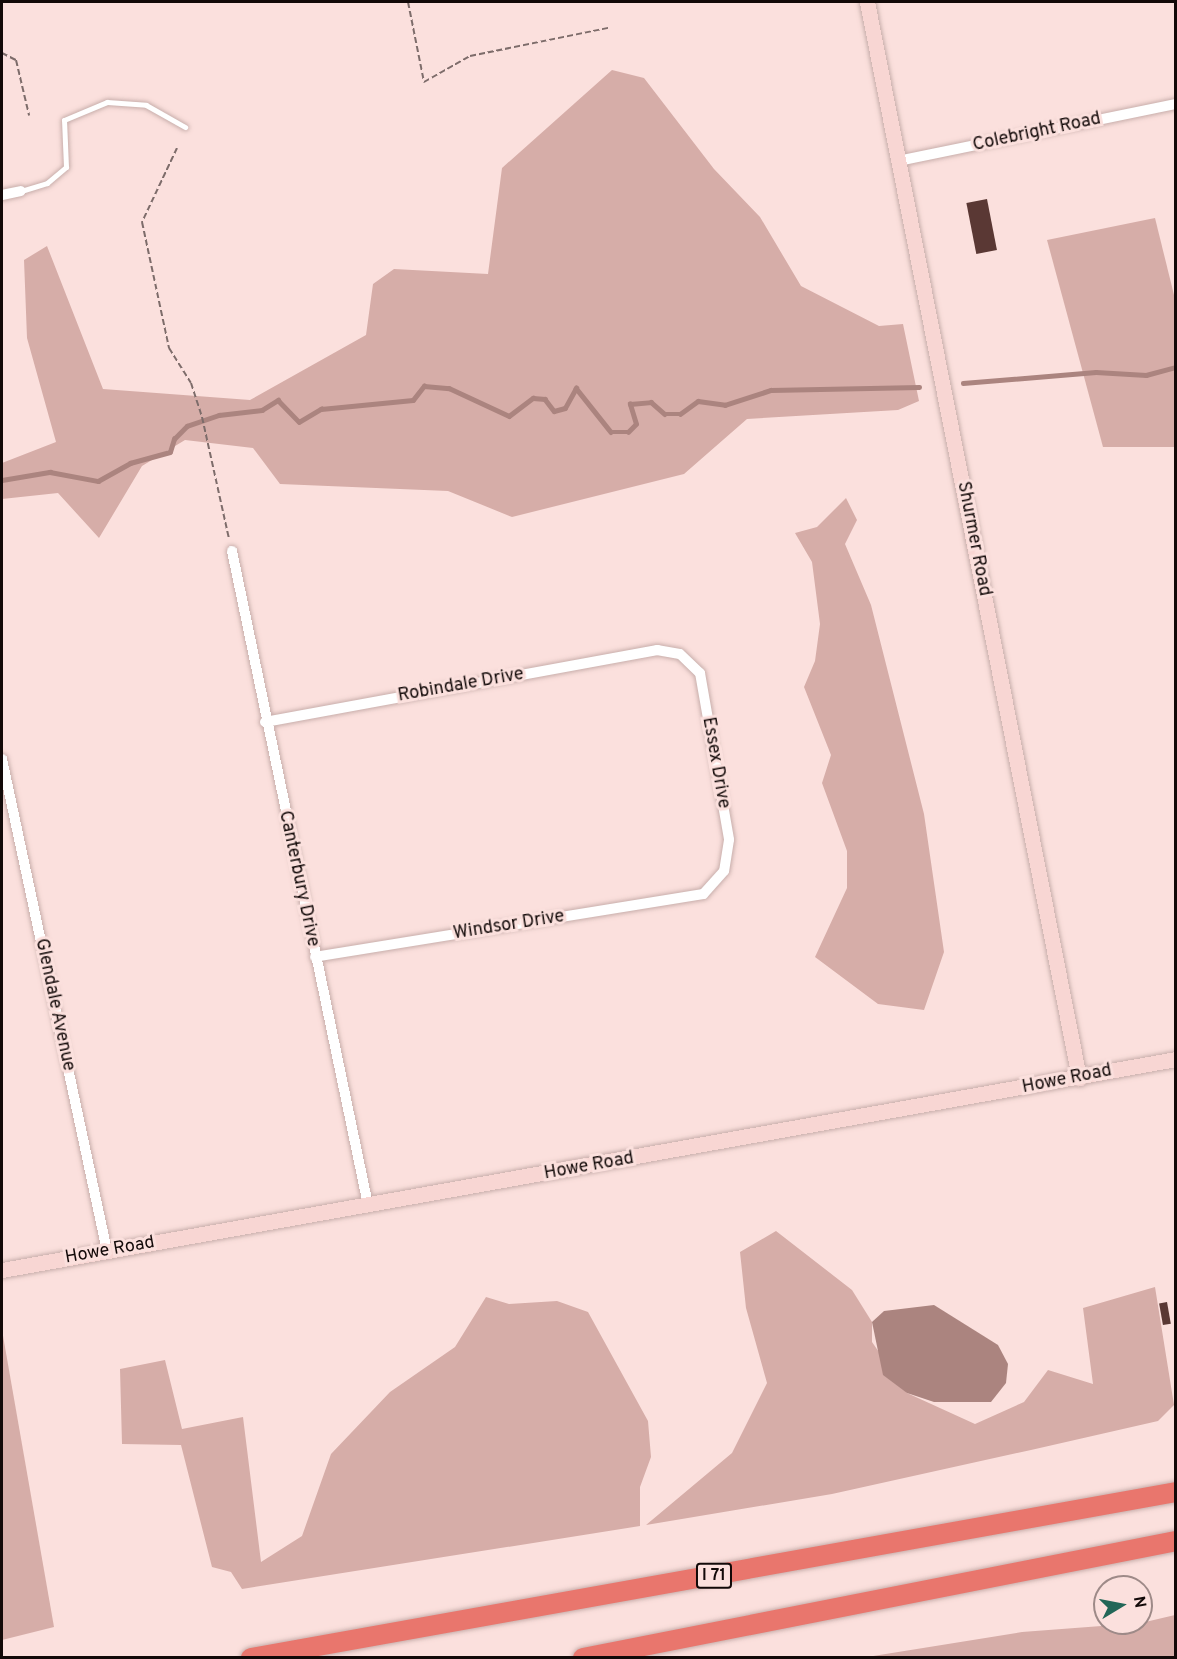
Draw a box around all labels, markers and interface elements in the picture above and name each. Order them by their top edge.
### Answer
street label: Colebright Road [971,109,1103,157]
street label: Shurmer Road [951,480,995,598]
street label: Robindale Drive [396,664,526,708]
street label: Essex Drive [696,716,734,810]
street label: Canterbury Drive [273,809,323,949]
street label: Windsor Drive [452,907,566,945]
street label: Glendale Avenue [29,936,79,1074]
street label: Howe Road [1020,1061,1114,1099]
street label: Howe Road [542,1148,636,1186]
street label: Howe Road [63,1232,157,1270]
road number: I 71 [696,1563,732,1589]
north arrow [1093,1575,1153,1635]
text: N [1128,1595,1150,1610]

